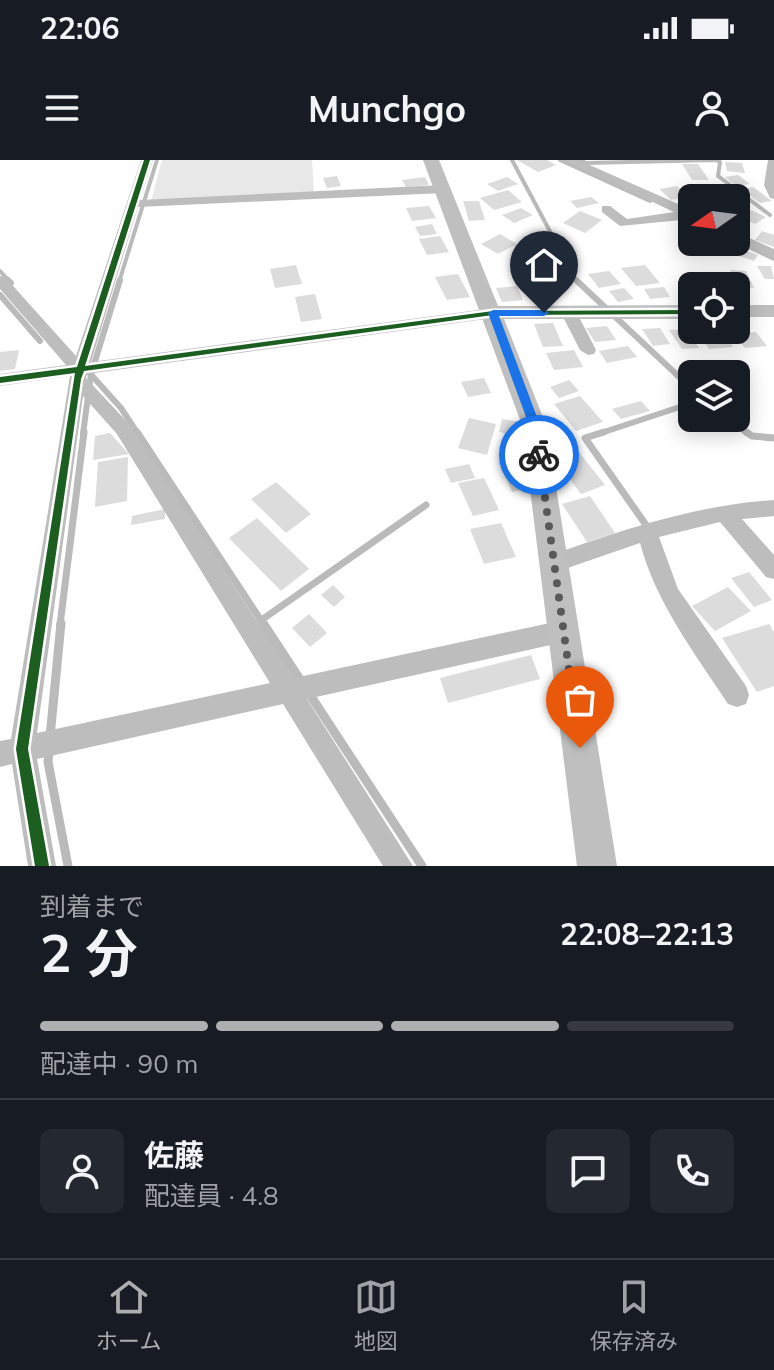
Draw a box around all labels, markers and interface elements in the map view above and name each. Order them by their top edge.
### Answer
text: 22:06 [40,9,119,47]
icon: menu [40,86,84,130]
text: Munchgo [308,86,466,131]
icon: person [690,86,734,130]
north arrow [678,184,750,256]
map controls [678,184,750,432]
pin [510,231,578,313]
icon: home [522,243,566,287]
button: locate [678,272,750,344]
button: layers [678,360,750,432]
courier [499,415,579,495]
icon: bike [517,433,561,477]
pin [546,666,614,748]
icon: bag [558,678,602,722]
text: 到着まで [40,890,144,923]
text: 22:08–22:13 [560,915,734,953]
text: 2 分 [40,920,137,985]
text: 配達中 · 90 m [40,1047,198,1080]
button: person [40,1129,124,1213]
button: chat [546,1129,630,1213]
button: phone [650,1129,734,1213]
text: 佐藤 [144,1136,204,1174]
text: 配達員 · 4.8 [144,1179,279,1212]
tab: ホーム [96,1275,161,1355]
tab: 地図 [354,1275,398,1355]
tab: 保存済み [590,1275,678,1355]

